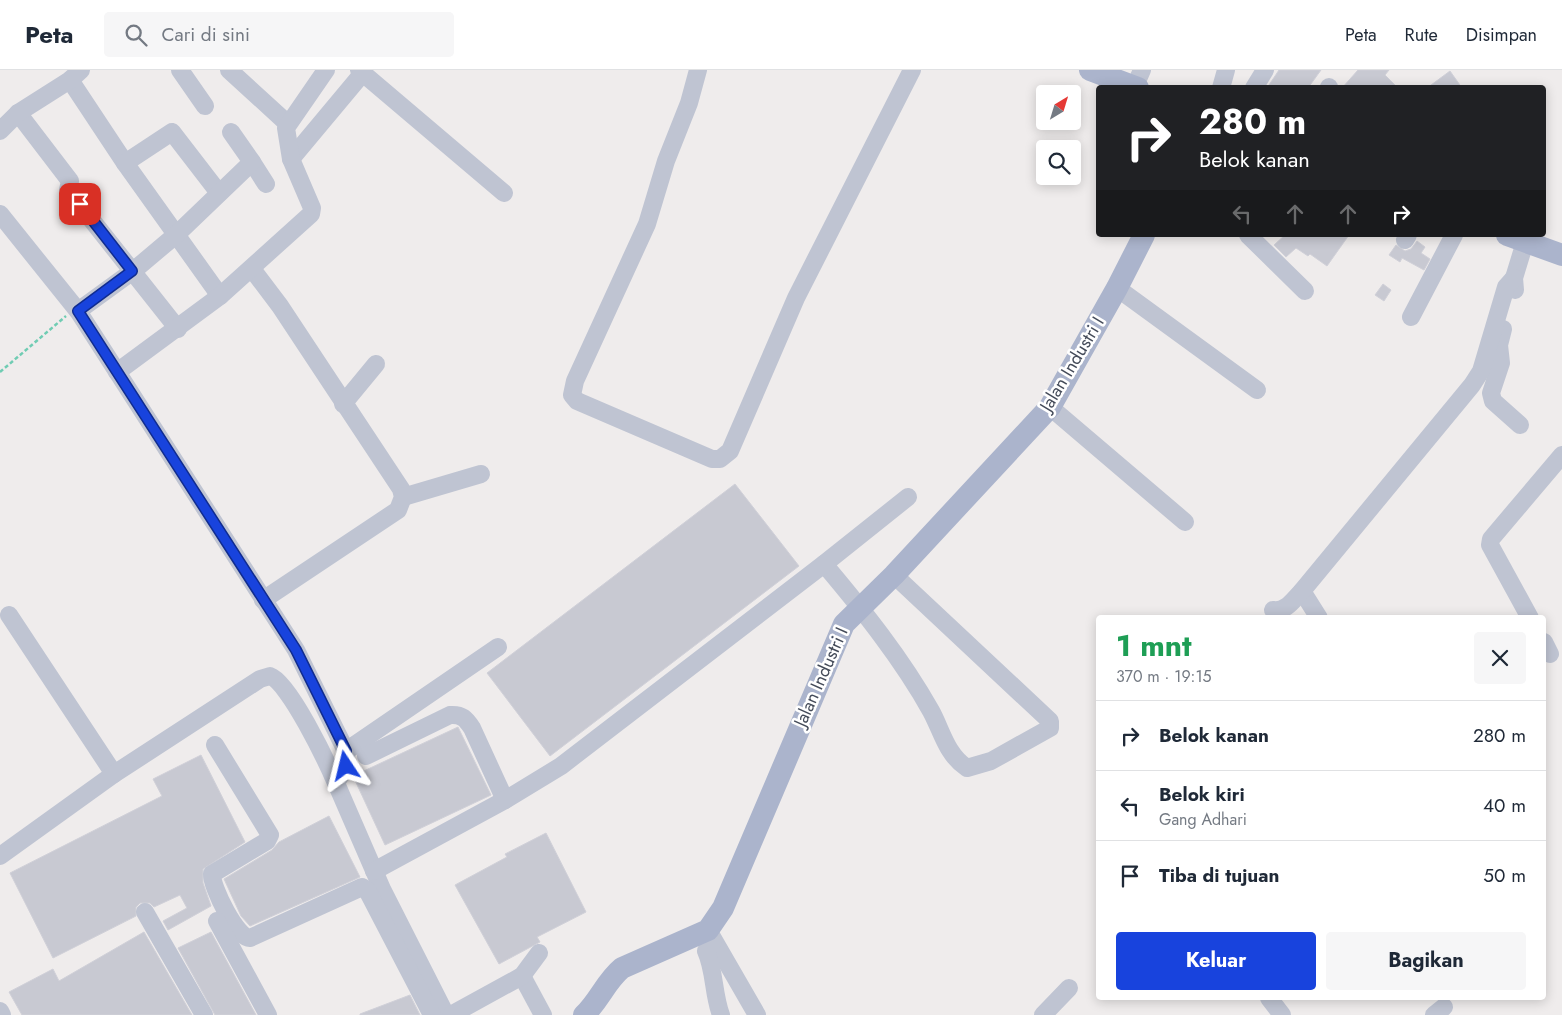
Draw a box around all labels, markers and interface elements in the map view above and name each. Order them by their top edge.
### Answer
search box [104,12,454,57]
text: Peta [25,17,74,52]
icon: search [122,21,150,49]
text: Cari di sini [162,21,250,48]
text: Peta [1345,22,1377,48]
text: Rute [1405,22,1438,48]
text: Disimpan [1466,22,1537,48]
north arrow [1036,85,1081,130]
map controls [1036,85,1081,185]
text: 280 m [1199,97,1306,147]
icon: right [1116,105,1181,170]
button: search [1036,140,1081,185]
text: Belok kanan [1199,143,1310,175]
pin [59,183,101,225]
icon: arrive [66,190,94,218]
icon: left [1228,200,1256,228]
icon: ahead [1281,200,1309,228]
icon: ahead [1334,200,1362,228]
icon: right [1387,200,1415,228]
street label: Jalan Industri I [1032,312,1111,418]
street label: Jalan Industri I [787,623,855,733]
text: 1 mnt [1116,624,1192,667]
button: close [1474,632,1526,684]
text: 370 m · 19:15 [1116,665,1212,688]
icon: right [1116,722,1144,750]
text: Belok kanan [1159,722,1269,749]
text: 280 m [1473,722,1526,749]
position arrow [319,739,371,791]
text: Belok kiri [1159,781,1245,808]
icon: left [1116,792,1144,820]
text: 40 m [1483,792,1526,819]
text: Gang Adhari [1159,808,1247,831]
icon: arrive [1116,862,1144,890]
text: Tiba di tujuan [1159,862,1279,889]
text: 50 m [1483,862,1526,889]
button: Keluar [1116,932,1316,990]
button: Bagikan [1326,932,1526,990]

